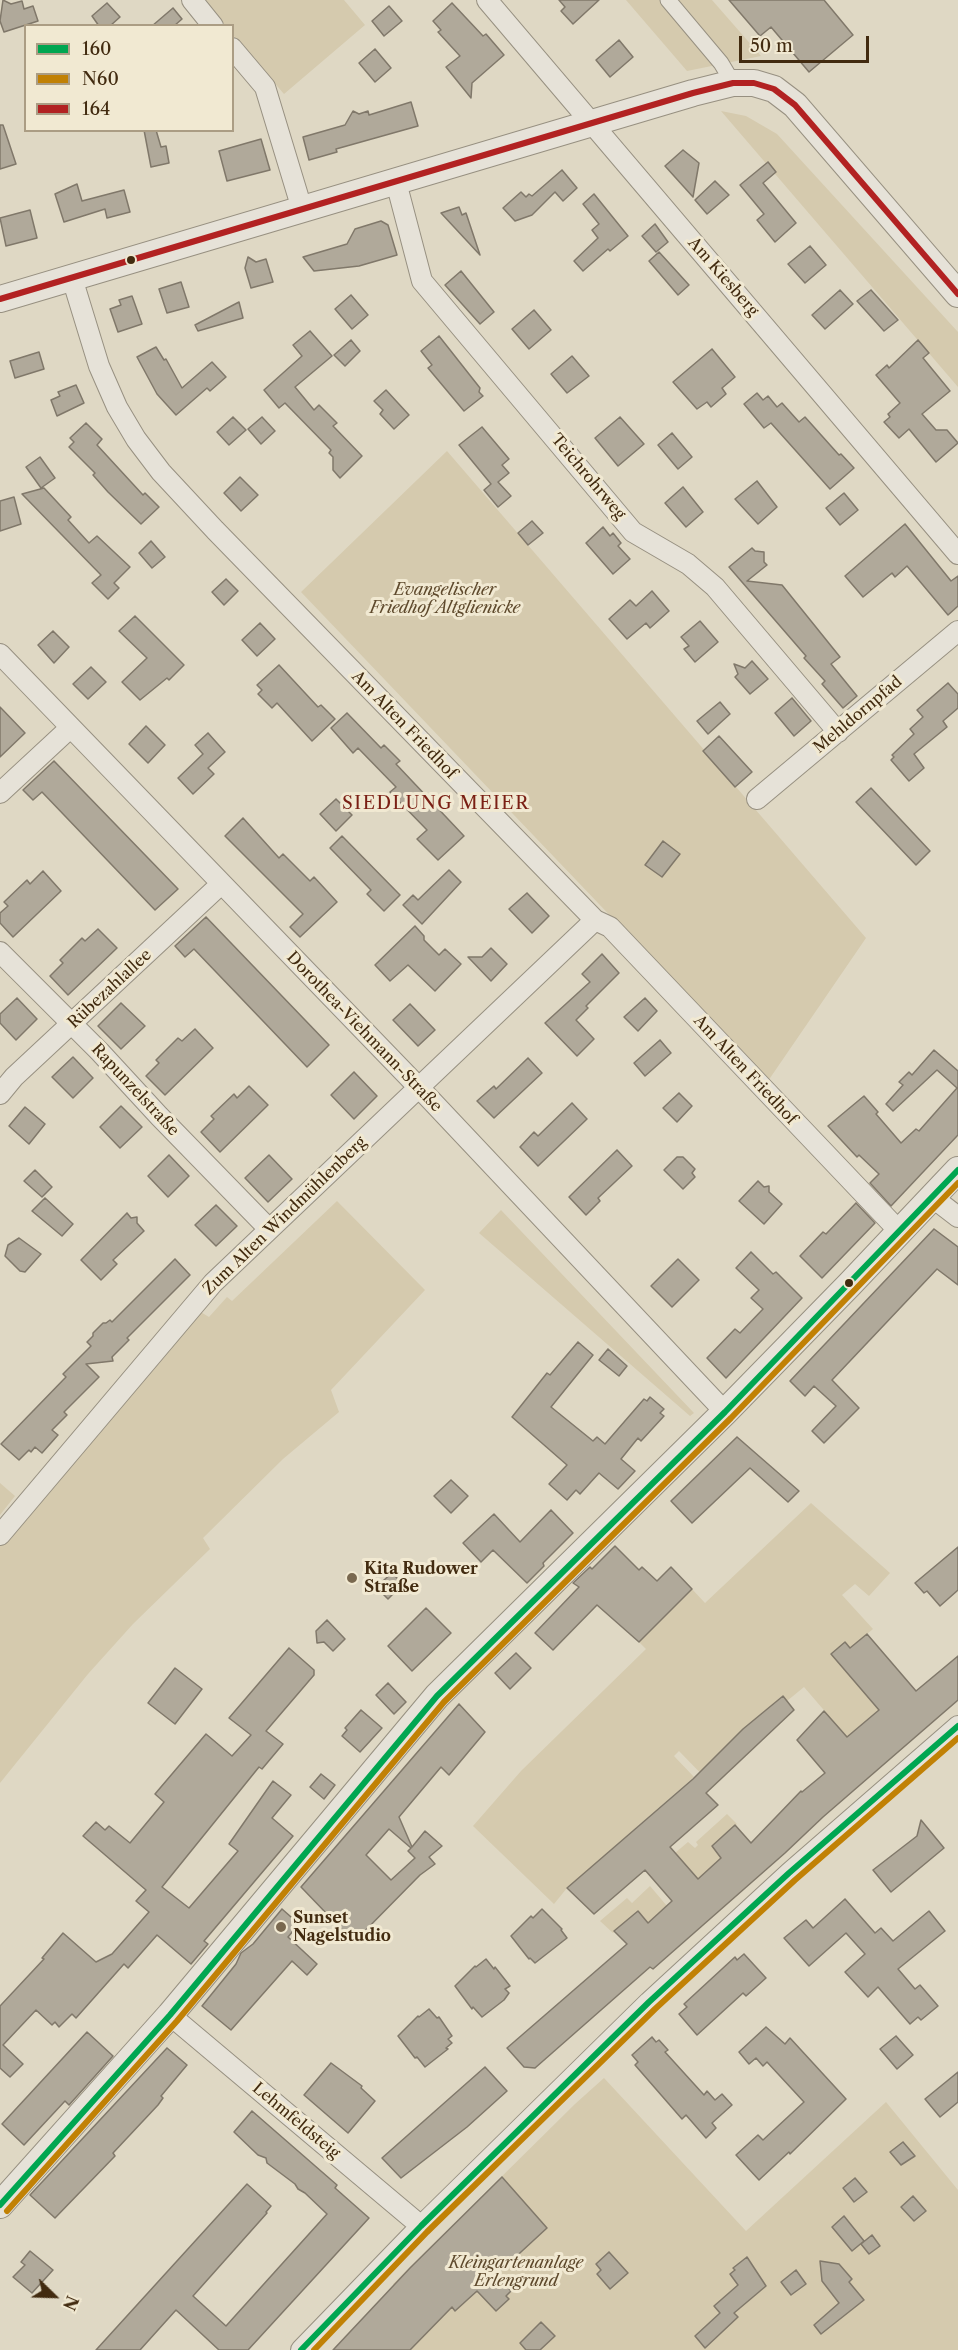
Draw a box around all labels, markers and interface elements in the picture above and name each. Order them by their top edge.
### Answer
legend [24,24,234,132]
scale bar [742,24,872,62]
text: 50 m [750,35,793,57]
text: 160 [82,38,112,60]
text: N60 [82,68,119,90]
text: 164 [82,98,111,120]
street label: Am Kiesberg [684,234,762,320]
unlabelled marker [125,254,137,266]
street label: Teichrohrweg [547,430,629,524]
park label: Evangelischer Friedhof Altglienicke [370,580,520,618]
street label: Am Alten Friedhof [348,667,460,783]
street label: Mehldornpfad [810,672,906,758]
district label: SIEDLUNG MEIER [342,793,530,815]
street label: Rübezahlallee [64,945,156,1033]
street label: Dorothea-Viehmann-Straße [282,948,446,1116]
street label: Am Alten Friedhof [689,1011,801,1129]
street label: Rapunzelstraße [87,1040,183,1140]
street label: Zum Alten Windmühlenberg [199,1133,371,1299]
unlabelled marker [843,1277,855,1289]
place label: Kita Rudower Straße [364,1559,478,1597]
marker: Kita Rudower Straße [345,1571,359,1585]
place label: Sunset Nagelstudio [293,1908,391,1946]
marker: Sunset Nagelstudio [274,1920,288,1934]
street label: Lehmfeldsteig [248,2079,344,2163]
park label: Kleingartenanlage Erlengrund [449,2253,583,2291]
north arrow [24,2266,84,2326]
text: N [59,2293,82,2313]

